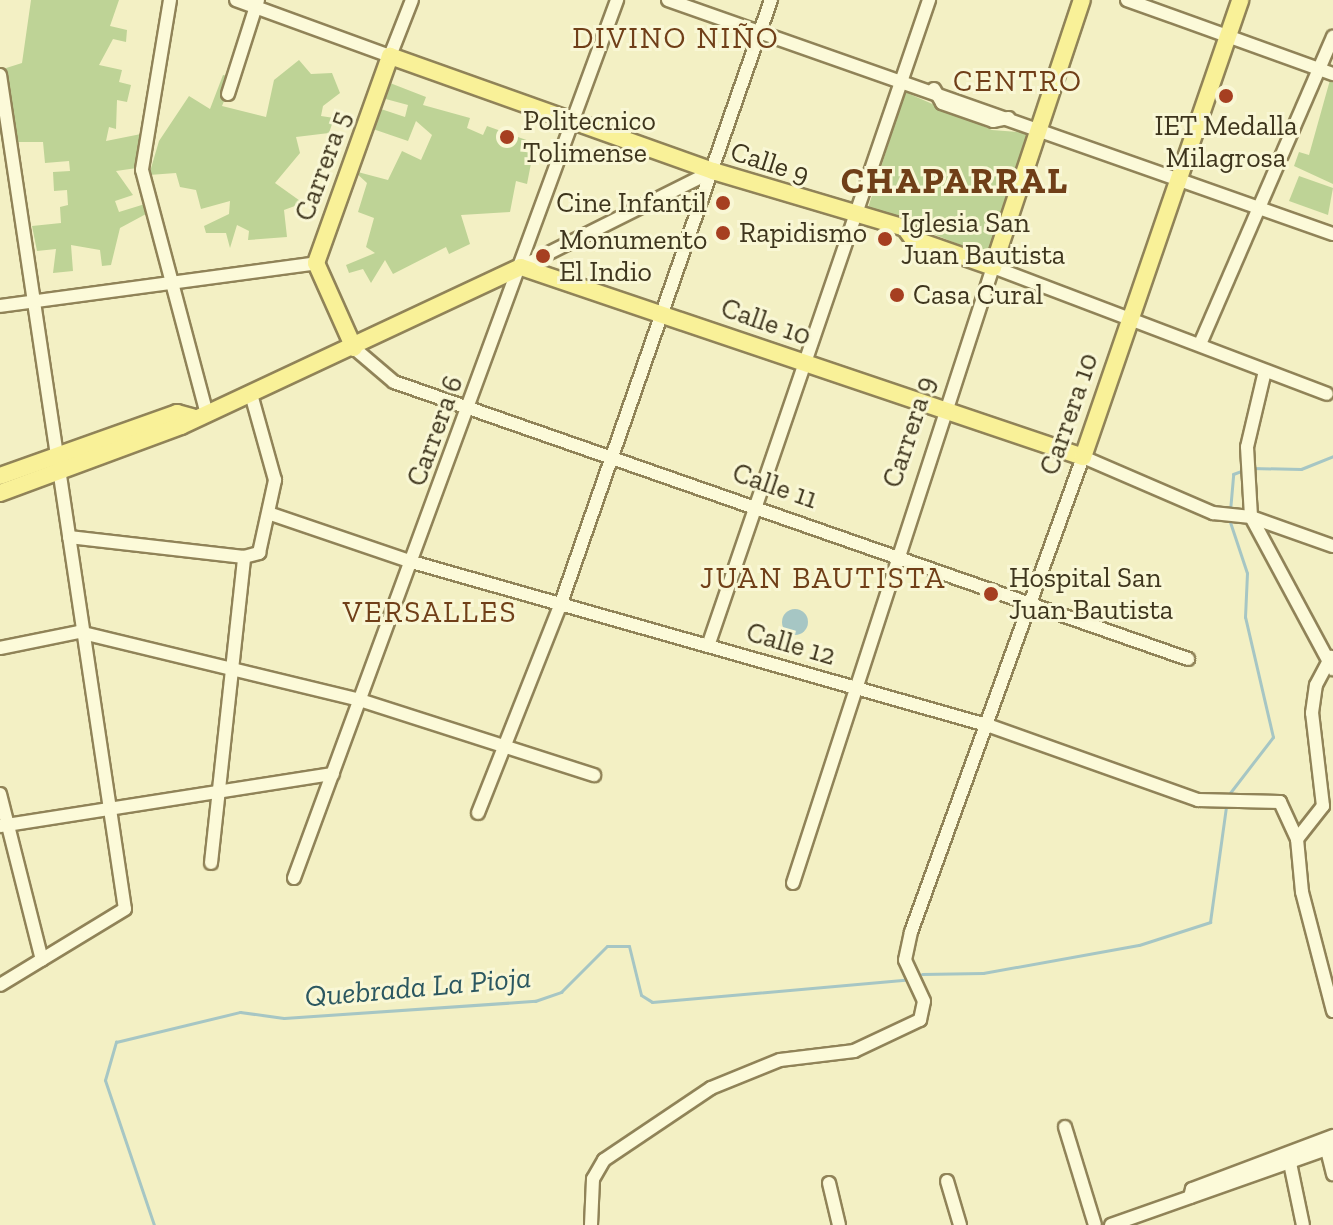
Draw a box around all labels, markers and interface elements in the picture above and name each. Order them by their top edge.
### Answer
district label: DIVINO NIÑO [572,20,780,56]
district label: CENTRO [953,63,1083,99]
marker: IET Medalla Milagrosa [1217,87,1235,105]
place label: Politecnico Tolimense [523,104,656,170]
street label: Carrera 5 [288,107,358,225]
place label: IET Medalla Milagrosa [1154,109,1298,175]
marker: Politecnico Tolimense [498,128,516,146]
street label: Calle 9 [726,135,814,191]
district label: CHAPARRAL [841,159,1069,203]
place label: Cine Infantil [556,186,707,220]
marker: Cine Infantil [714,194,732,212]
place label: Iglesia San Juan Bautista [901,206,1065,272]
place label: Rapidismo [739,216,867,250]
place label: Monumento El Indio [559,223,707,289]
marker: Rapidismo [714,224,732,242]
marker: Iglesia San Juan Bautista [876,230,894,248]
marker: Monumento El Indio [534,247,552,265]
place label: Casa Cural [913,278,1043,312]
marker: Casa Cural [888,286,906,304]
street label: Calle 10 [717,291,815,353]
street label: Carrera 10 [1032,349,1106,479]
street label: Carrera 6 [400,371,470,491]
street label: Carrera 9 [875,372,943,492]
street label: Calle 11 [728,456,822,516]
district label: JUAN BAUTISTA [700,560,946,596]
place label: Hospital San Juan Bautista [1009,561,1173,627]
marker: Hospital San Juan Bautista [980,583,1002,605]
district label: VERSALLES [343,594,517,630]
street label: Calle 12 [743,615,839,673]
water label: Quebrada La Pioja [303,959,533,1015]

